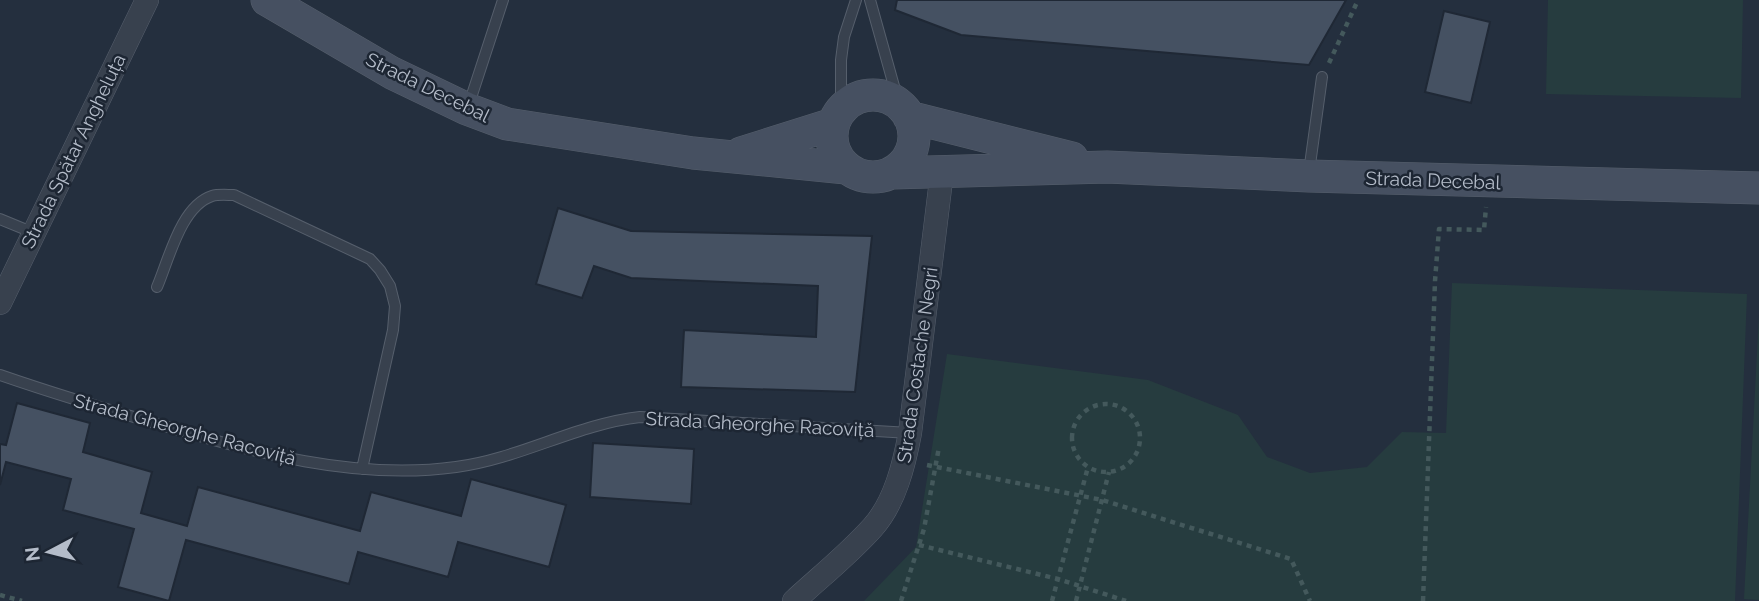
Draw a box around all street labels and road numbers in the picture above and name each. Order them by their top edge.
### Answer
street label: Strada Decebal [362,47,494,127]
street label: Strada Spătar Angheluța [16,50,130,252]
street label: Strada Decebal [1365,167,1502,193]
street label: Strada Costache Negri [892,266,942,464]
street label: Strada Gheorghe Racoviță [72,389,298,469]
street label: Strada Gheorghe Racoviță [645,407,875,441]

